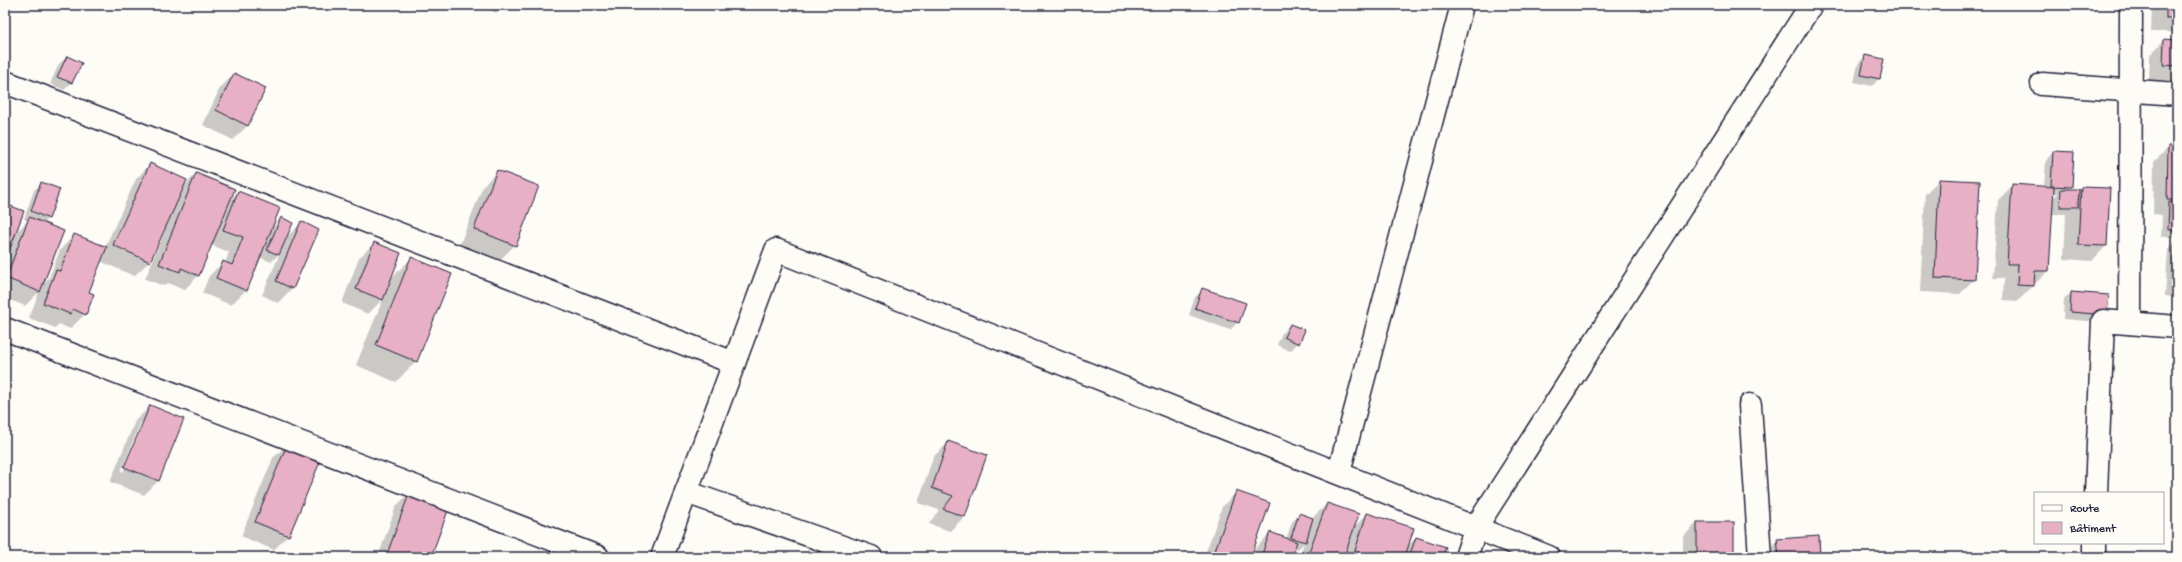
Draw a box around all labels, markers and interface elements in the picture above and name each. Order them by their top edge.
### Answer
legend [2034,492,2164,544]
text: Route [2070,503,2100,517]
text: Bâtiment [2069,523,2117,537]

